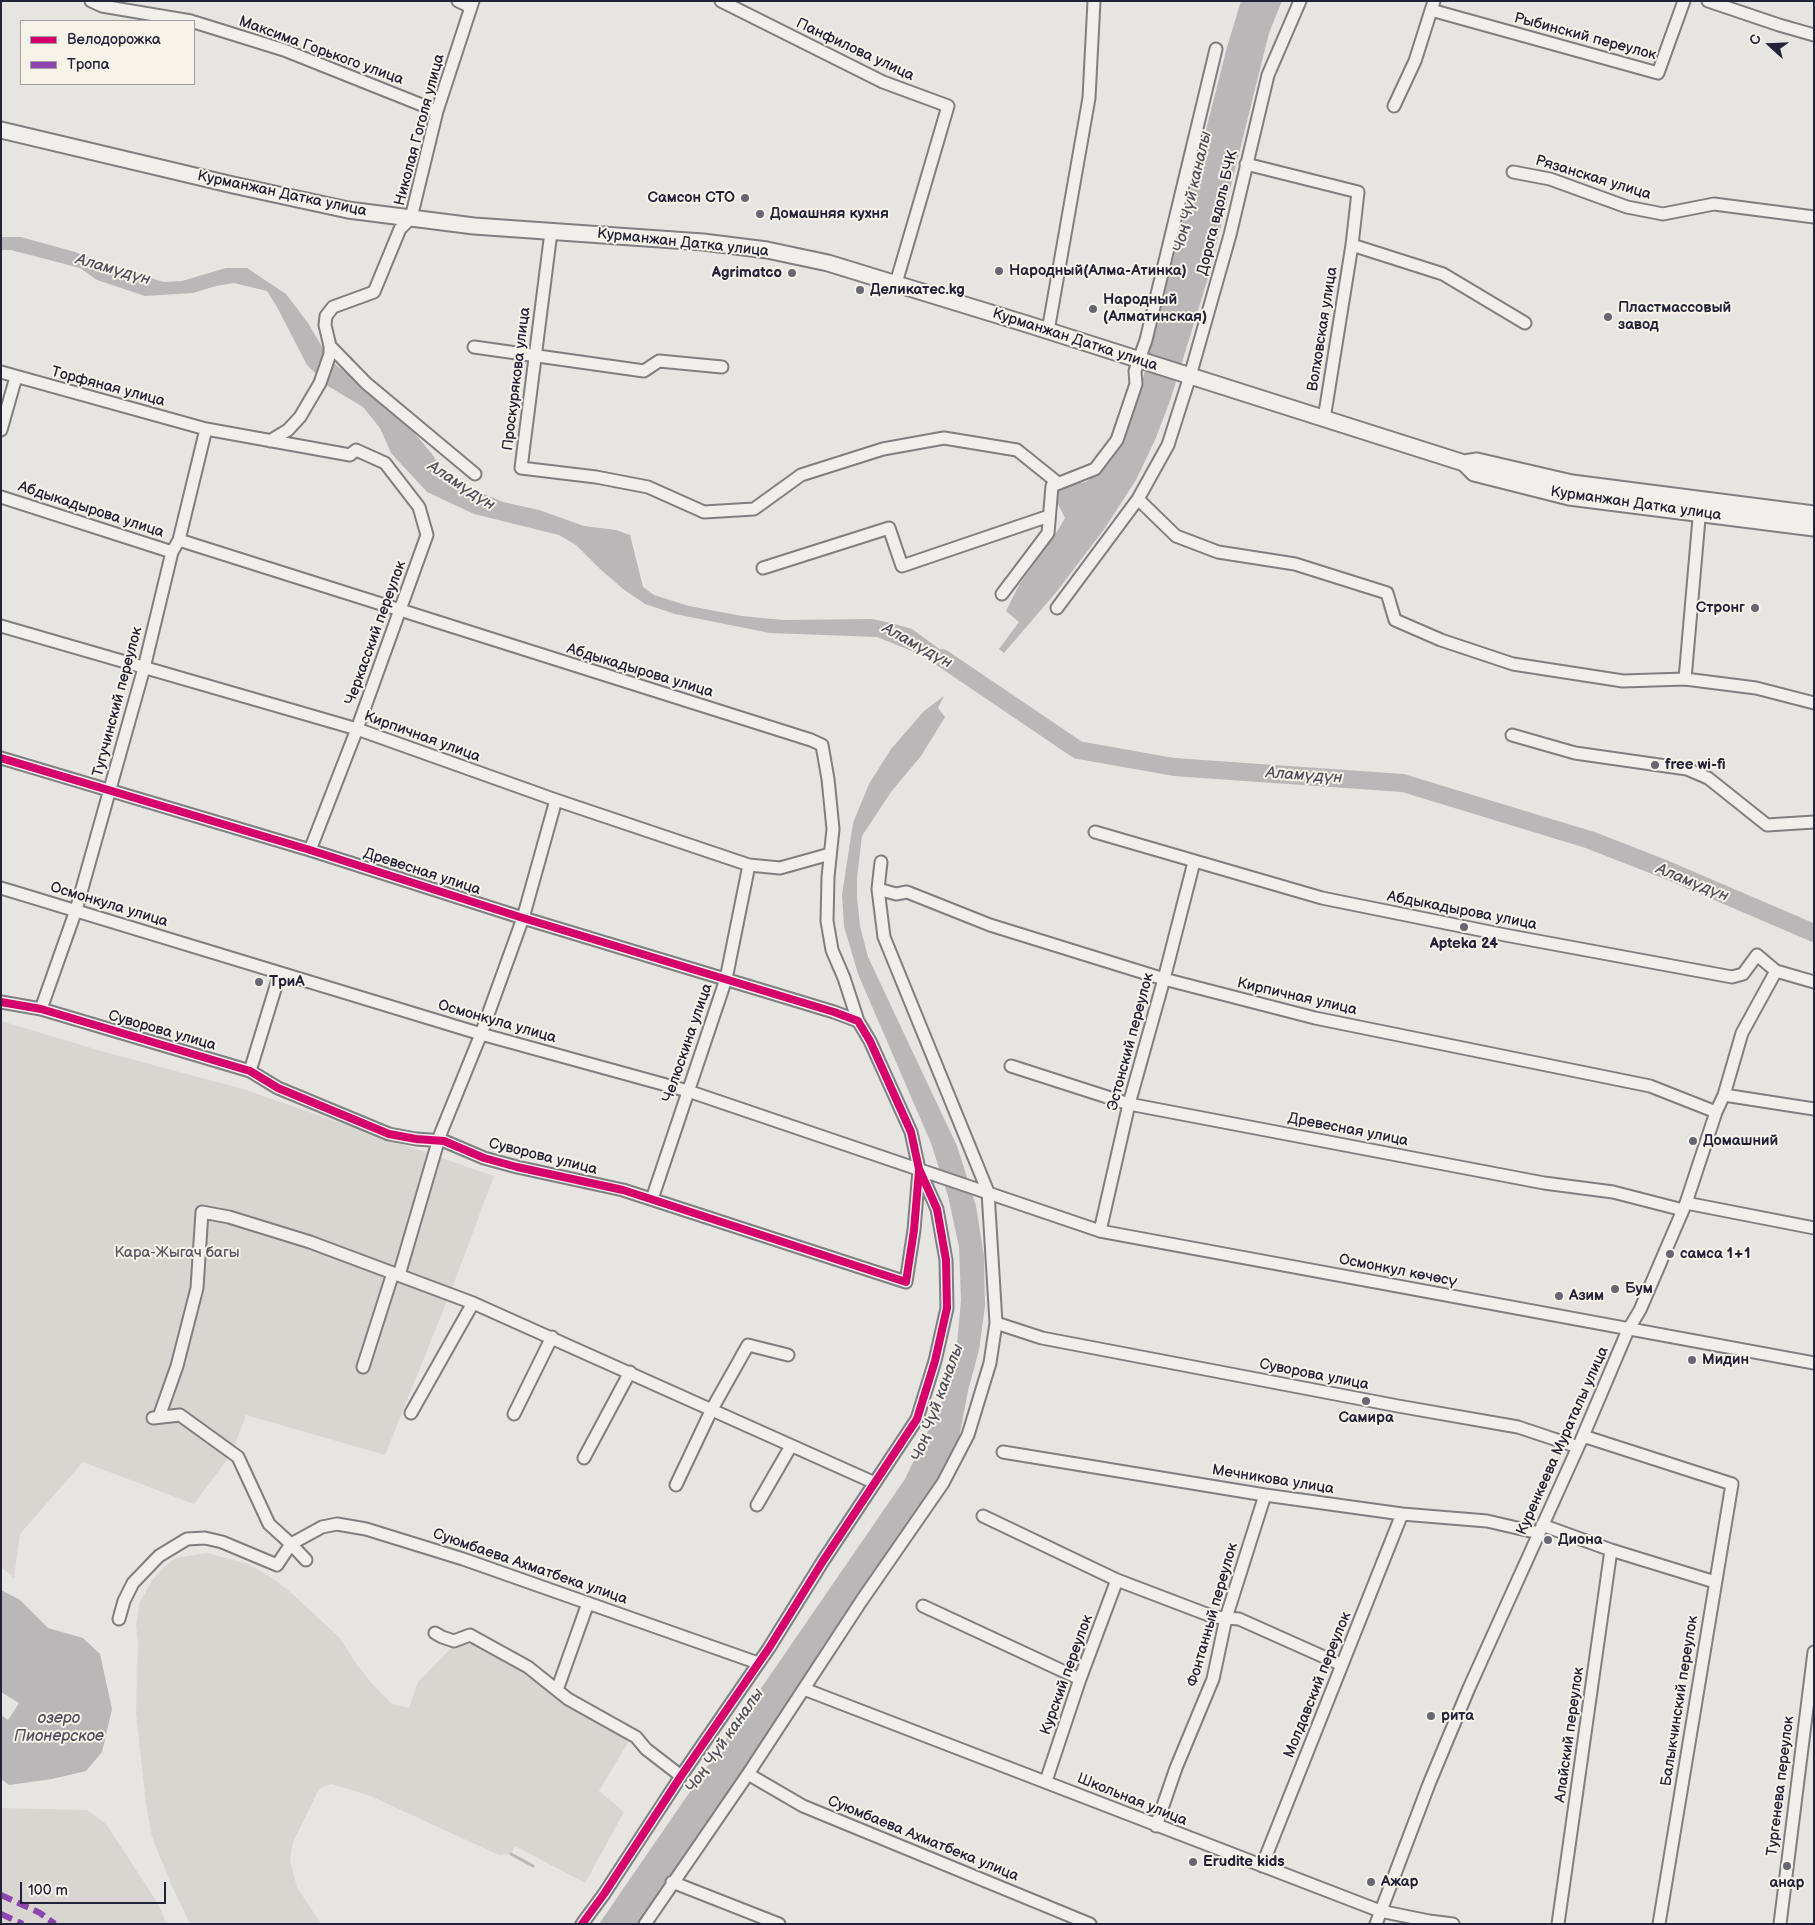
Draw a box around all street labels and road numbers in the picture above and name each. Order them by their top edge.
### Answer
street label: Рыбинский переулок [1512,9,1658,65]
street label: Максима Горького улица [236,13,406,89]
street label: Панфилова улица [793,15,917,85]
street label: Николая Гоголя улица [391,52,449,208]
street label: Дорога вдоль БЧК [1194,149,1242,277]
street label: Рязанская улица [1533,152,1653,204]
street label: Курманжан Датка улица [196,167,368,221]
street label: Курманжан Датка улица [596,225,770,261]
street label: Волховская улица [1304,265,1342,393]
street label: Курманжан Датка улица [990,305,1160,375]
street label: Проскурякова улица [499,306,535,452]
street label: Торфяная улица [49,363,167,411]
street label: Абдыкадырова улица [16,478,166,542]
street label: Курманжан Датка улица [1549,483,1723,525]
street label: Черкасский переулок [342,558,410,708]
street label: Тугучинский переулок [89,625,147,779]
street label: Абдыкадырова улица [565,640,715,702]
street label: Кирпичная улица [361,708,483,766]
street label: Древесная улица [361,845,483,899]
street label: Осмонкула улица [48,879,170,931]
street label: Абдыкадырова улица [1386,888,1538,934]
street label: Эстонский переулок [1104,971,1158,1113]
street label: Кирпичная улица [1235,974,1359,1020]
street label: Челюскина улица [659,981,717,1105]
street label: Осмонкула улица [436,997,558,1047]
street label: Суворова улица [106,1007,218,1055]
street label: Древесная улица [1286,1110,1410,1150]
street label: Суворова улица [487,1135,599,1179]
street label: Осмонкул көчөсү [1337,1251,1459,1291]
street label: Куренкеева Мураталы улица [1513,1344,1613,1538]
street label: Суворова улица [1258,1356,1370,1394]
street label: Мечникова улица [1211,1461,1335,1499]
street label: Суюмбаева Ахматбека улица [430,1525,630,1609]
street label: Фонтанный переулок [1184,1541,1242,1689]
street label: Молдавский переулок [1280,1609,1356,1761]
street label: Курский переулок [1037,1612,1097,1738]
street label: Балыкчинский переулок [1658,1614,1702,1788]
street label: Алайский переулок [1552,1666,1588,1804]
street label: Тургенева переулок [1763,1715,1799,1857]
street label: Школьная улица [1074,1770,1190,1830]
street label: Суюмбаева Ахматбека улица [825,1792,1021,1886]

